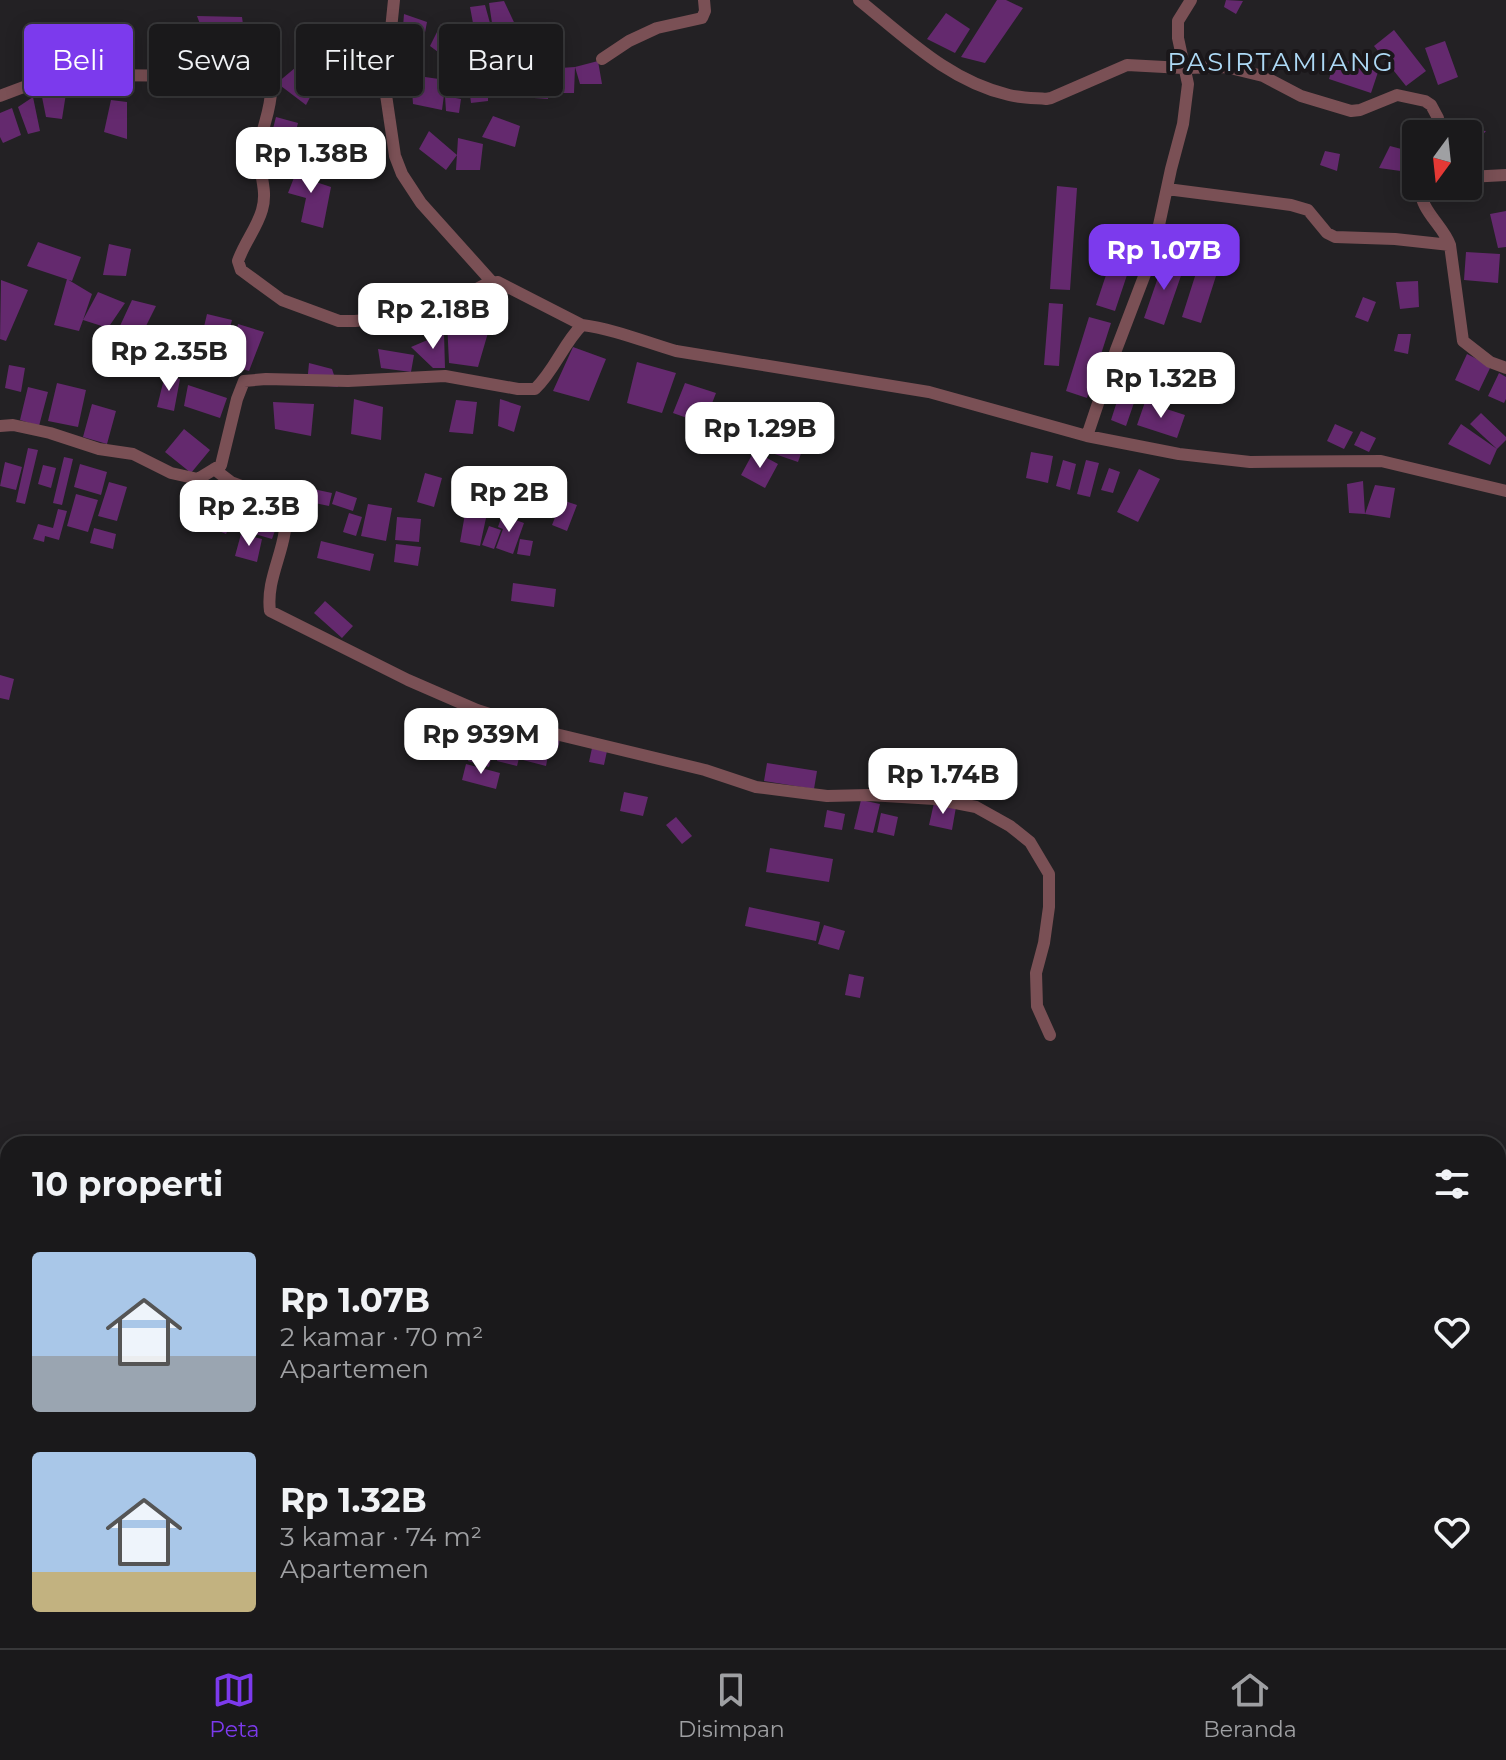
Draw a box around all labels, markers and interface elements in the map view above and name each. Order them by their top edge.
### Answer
chip: Beli [24,24,133,96]
chip: Sewa [149,24,280,96]
chip: Filter [296,24,423,96]
chip: Baru [439,24,563,96]
district label: PASIRTAMIANG [1167,46,1395,78]
north arrow [1402,120,1482,200]
map controls [1402,120,1482,200]
pin: Rp 1.38B [228,127,394,195]
text: Rp 1.38B [254,137,368,169]
pin: Rp 1.07B [1081,224,1247,292]
text: Rp 1.07B [1107,234,1221,266]
pin: Rp 2.18B [350,283,516,351]
text: Rp 2.18B [376,293,490,325]
pin: Rp 2.35B [86,325,252,393]
text: Rp 2.35B [110,335,228,367]
pin: Rp 1.32B [1078,352,1244,420]
text: Rp 1.32B [1105,362,1217,394]
pin: Rp 1.29B [677,402,843,470]
text: Rp 1.29B [703,412,817,444]
pin: Rp 2B [453,466,565,534]
text: Rp 2B [469,476,549,508]
pin: Rp 2.3B [175,480,323,548]
text: Rp 2.3B [198,490,300,522]
pin: Rp 939M [407,708,555,776]
text: Rp 939M [422,718,540,750]
pin: Rp 1.74B [860,748,1026,816]
text: Rp 1.74B [886,758,1000,790]
icon: filters [1430,1162,1474,1206]
text: 10 properti [32,1163,223,1205]
text: Rp 1.07B [280,1279,430,1321]
icon: home [96,1284,192,1380]
icon: heart [1430,1310,1474,1354]
text: 2 kamar · 70 m² [280,1321,483,1353]
text: Apartemen [280,1353,429,1385]
text: Rp 1.32B [280,1479,427,1521]
icon: home [96,1484,192,1580]
icon: heart [1430,1510,1474,1554]
text: 3 kamar · 74 m² [280,1521,482,1553]
text: Apartemen [280,1553,429,1585]
tab: Peta [209,1668,260,1743]
tab: Disimpan [678,1668,785,1743]
tab: Beranda [1203,1668,1297,1743]

